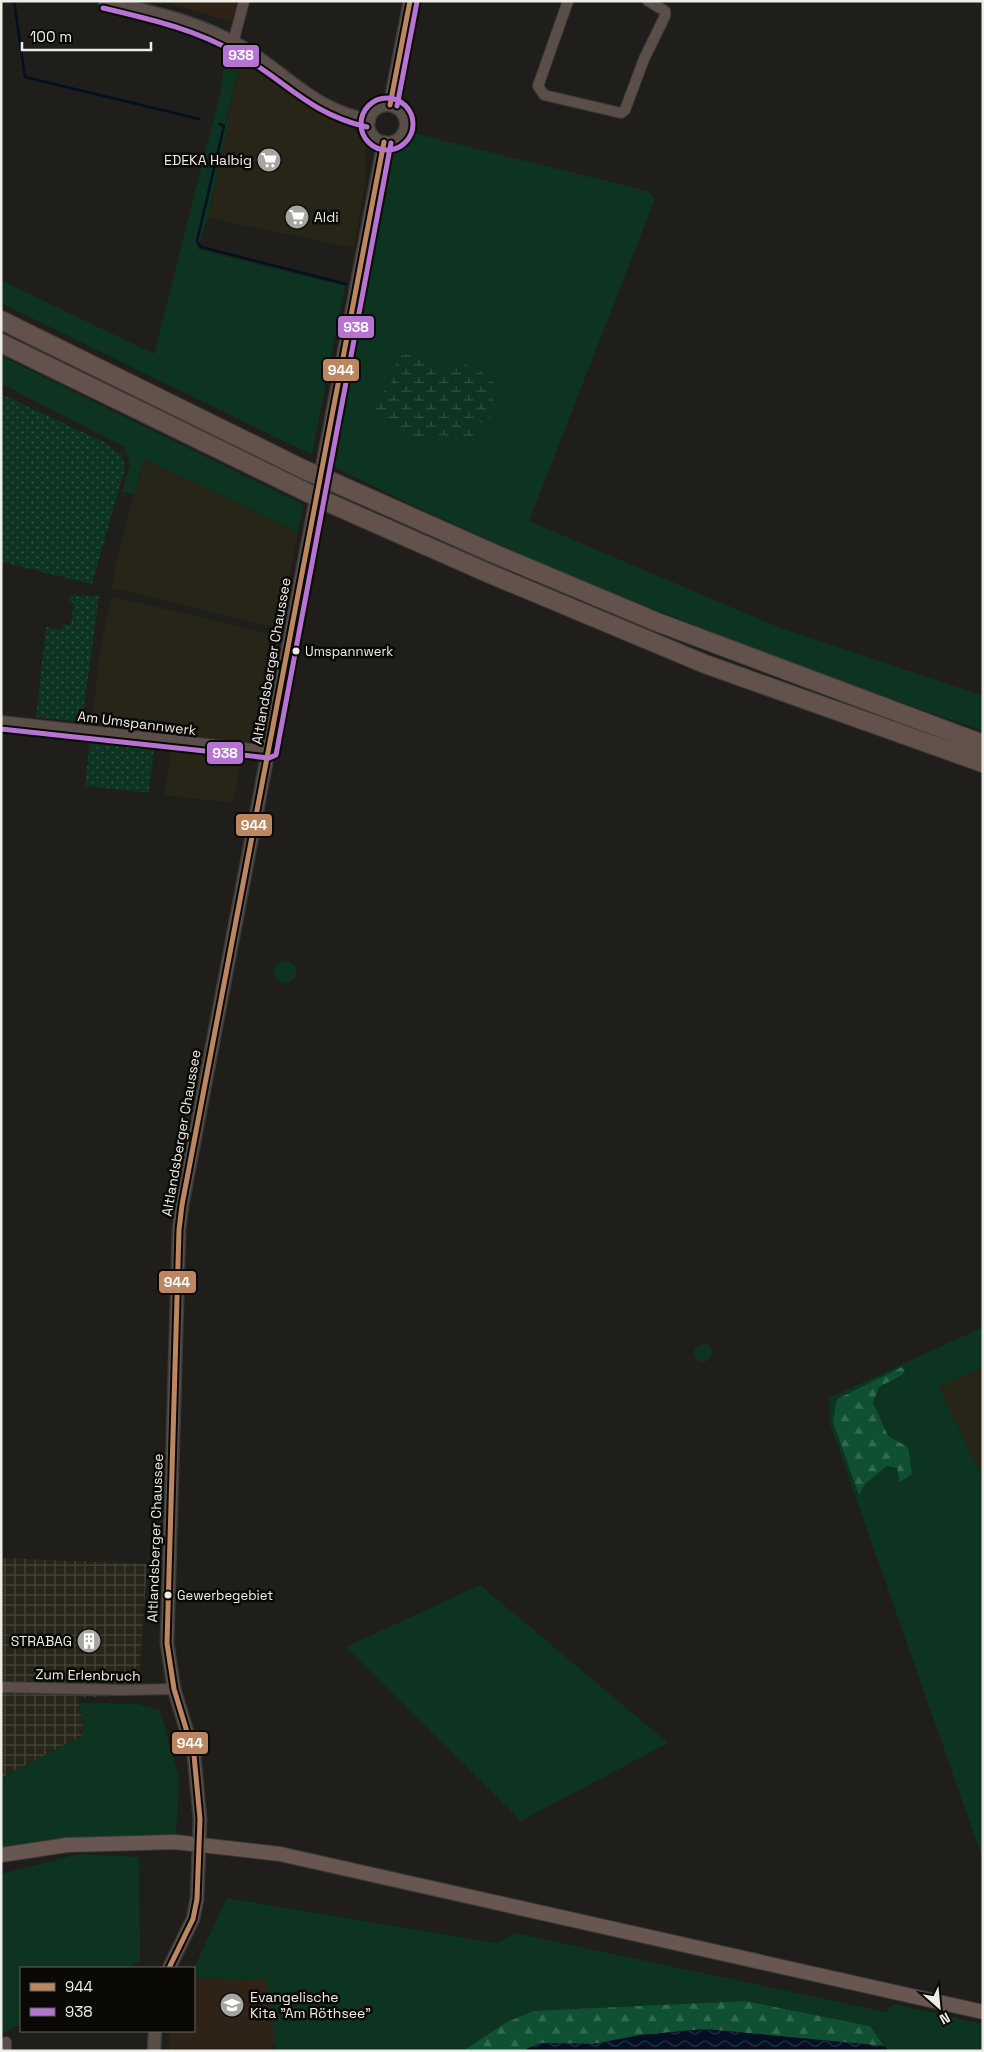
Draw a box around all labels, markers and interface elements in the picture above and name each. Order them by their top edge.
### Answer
scale bar [22,20,151,52]
text: 100 m [30,27,72,46]
line badge: 938 [222,44,260,68]
text: 938 [228,46,254,64]
supermarket icon: EDEKA Halbig [256,147,282,173]
place label: EDEKA Halbig [164,151,252,169]
supermarket icon: Aldi [284,204,310,230]
place label: Aldi [314,208,339,226]
line badge: 938 [337,315,375,339]
text: 938 [343,318,369,336]
line badge: 944 [322,358,360,382]
text: 944 [328,361,354,379]
street label: Altlandsberger Chaussee [247,576,295,746]
place label: Umspannwerk [305,643,393,660]
marker: Umspannwerk [291,646,301,656]
street label: Am Umspannwerk [77,707,198,739]
line badge: 938 [206,741,244,765]
text: 938 [212,744,238,762]
line badge: 944 [235,813,273,837]
text: 944 [241,816,267,834]
street label: Altlandsberger Chaussee [157,1048,205,1218]
line badge: 944 [158,1270,197,1294]
text: 944 [164,1273,190,1291]
street label: Altlandsberger Chaussee [143,1453,167,1623]
place label: Gewerbegebiet [177,1587,273,1604]
marker: Gewerbegebiet [163,1590,173,1600]
building icon: STRABAG [76,1628,102,1654]
place label: STRABAG [11,1632,72,1650]
street label: Zum Erlenbruch [35,1665,141,1685]
line badge: 944 [171,1731,209,1755]
text: 944 [177,1734,203,1752]
legend [20,1967,195,2032]
text: 944 [65,1977,93,1996]
north arrow [914,1982,964,2032]
place label: Evangelische Kita "Am Röthsee" [250,1988,371,2022]
school or university icon: Evangelische Kita "Am Röthsee" [219,1992,245,2018]
text: 938 [65,2002,93,2021]
text: N [937,2008,953,2029]

